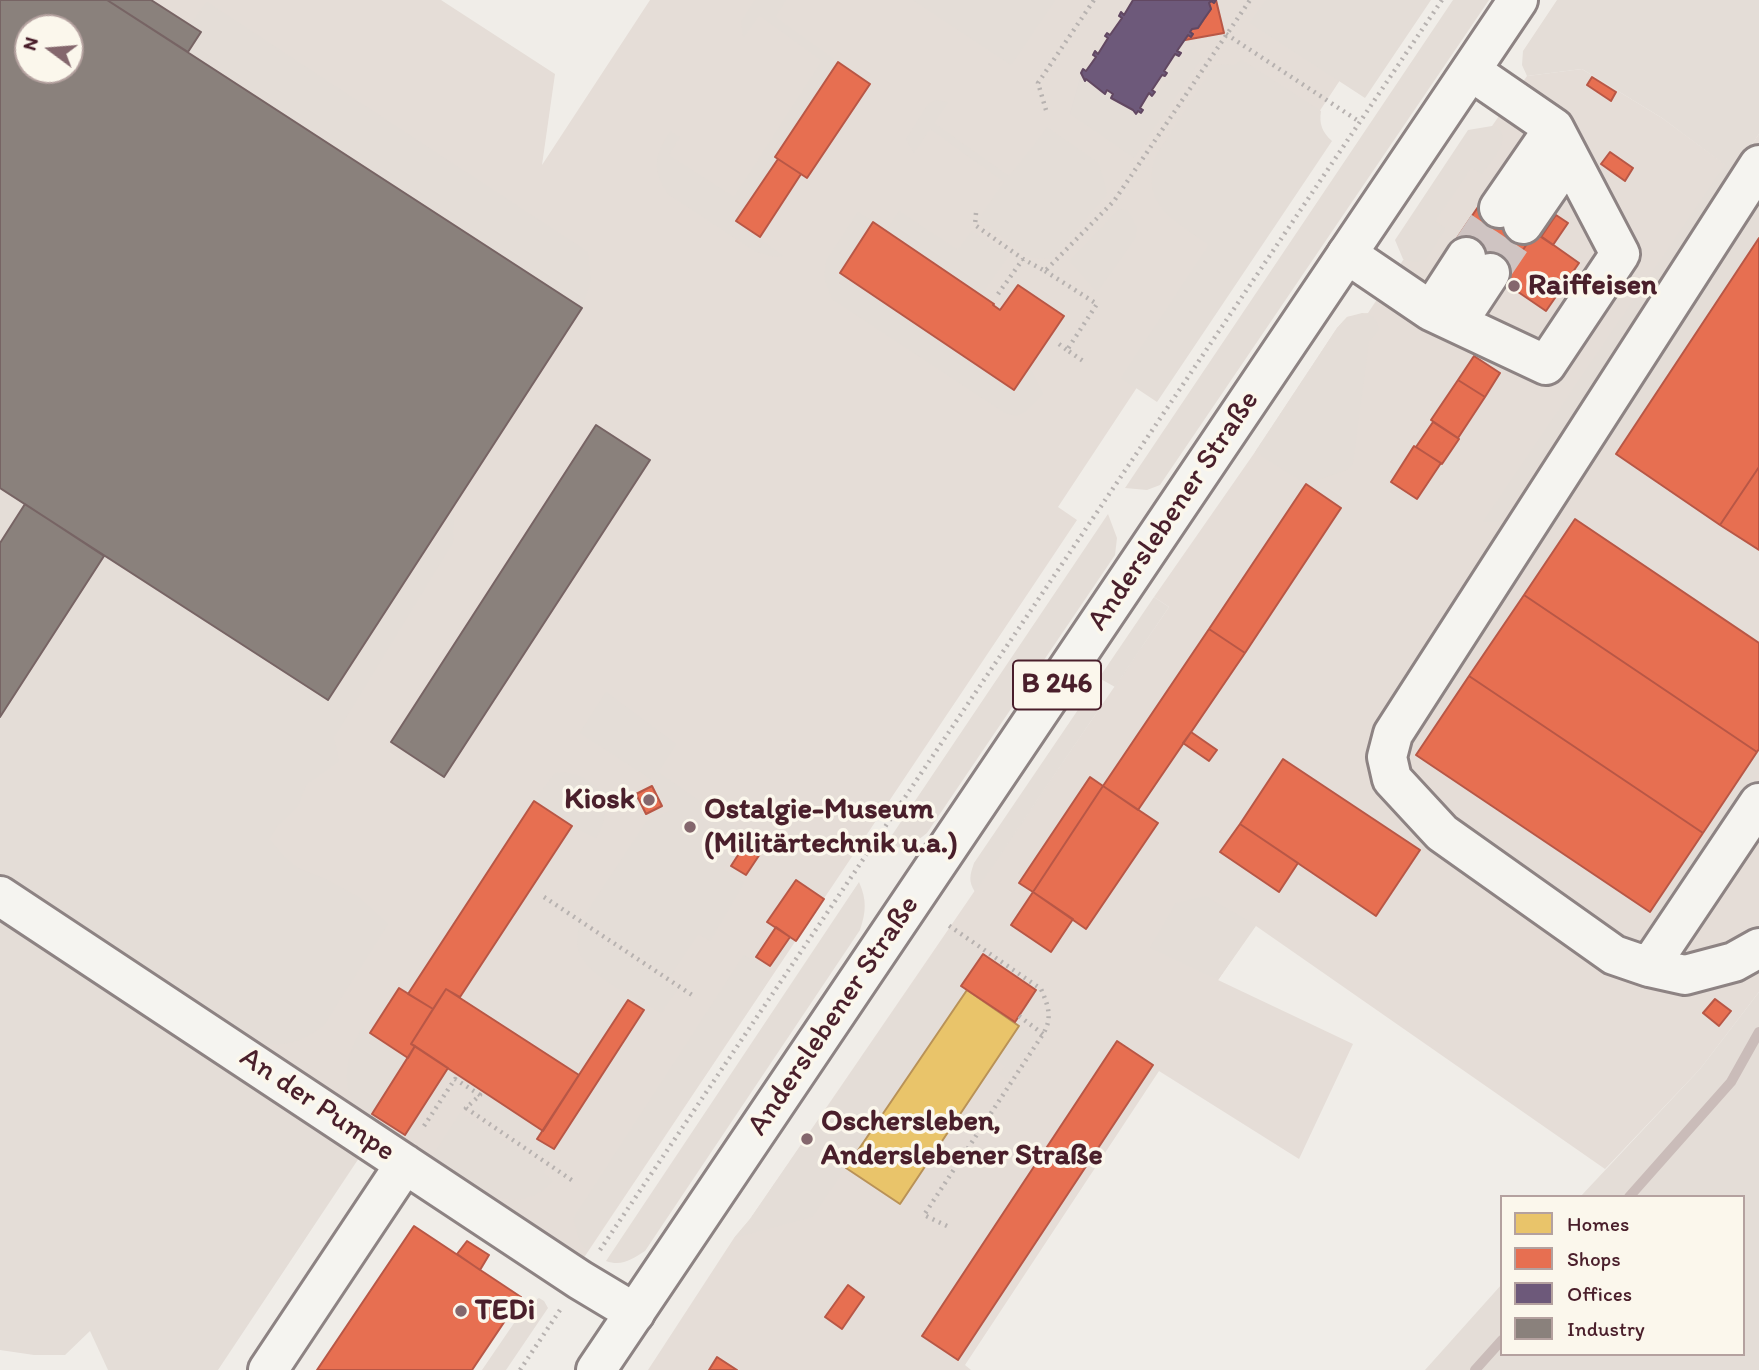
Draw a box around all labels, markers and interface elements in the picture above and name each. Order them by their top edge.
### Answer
north arrow [14,14,84,84]
text: N [17,34,43,53]
place label: Raiffeisen [1528,268,1657,304]
marker: Raiffeisen [1506,278,1522,294]
street label: Anderslebener Straße [1080,384,1268,638]
road number: B 246 [1013,660,1101,710]
place label: Kiosk [564,782,635,818]
marker: Kiosk [641,792,657,808]
place label: Ostalgie-Museum (Militärtechnik u.a.) [704,792,958,862]
marker: Ostalgie-Museum (Militärtechnik u.a.) [682,819,698,835]
street label: Anderslebener Straße [740,889,928,1143]
street label: An der Pumpe [232,1040,402,1170]
place label: Oschersleben, Anderslebener Straße [821,1104,1103,1174]
marker: Oschersleben, Anderslebener Straße [799,1131,815,1147]
legend [1500,1195,1745,1356]
text: Homes [1567,1211,1629,1236]
text: Shops [1567,1246,1621,1271]
text: Offices [1567,1281,1632,1306]
place label: TEDi [475,1293,535,1329]
marker: TEDi [453,1303,469,1319]
text: Industry [1567,1316,1645,1341]

